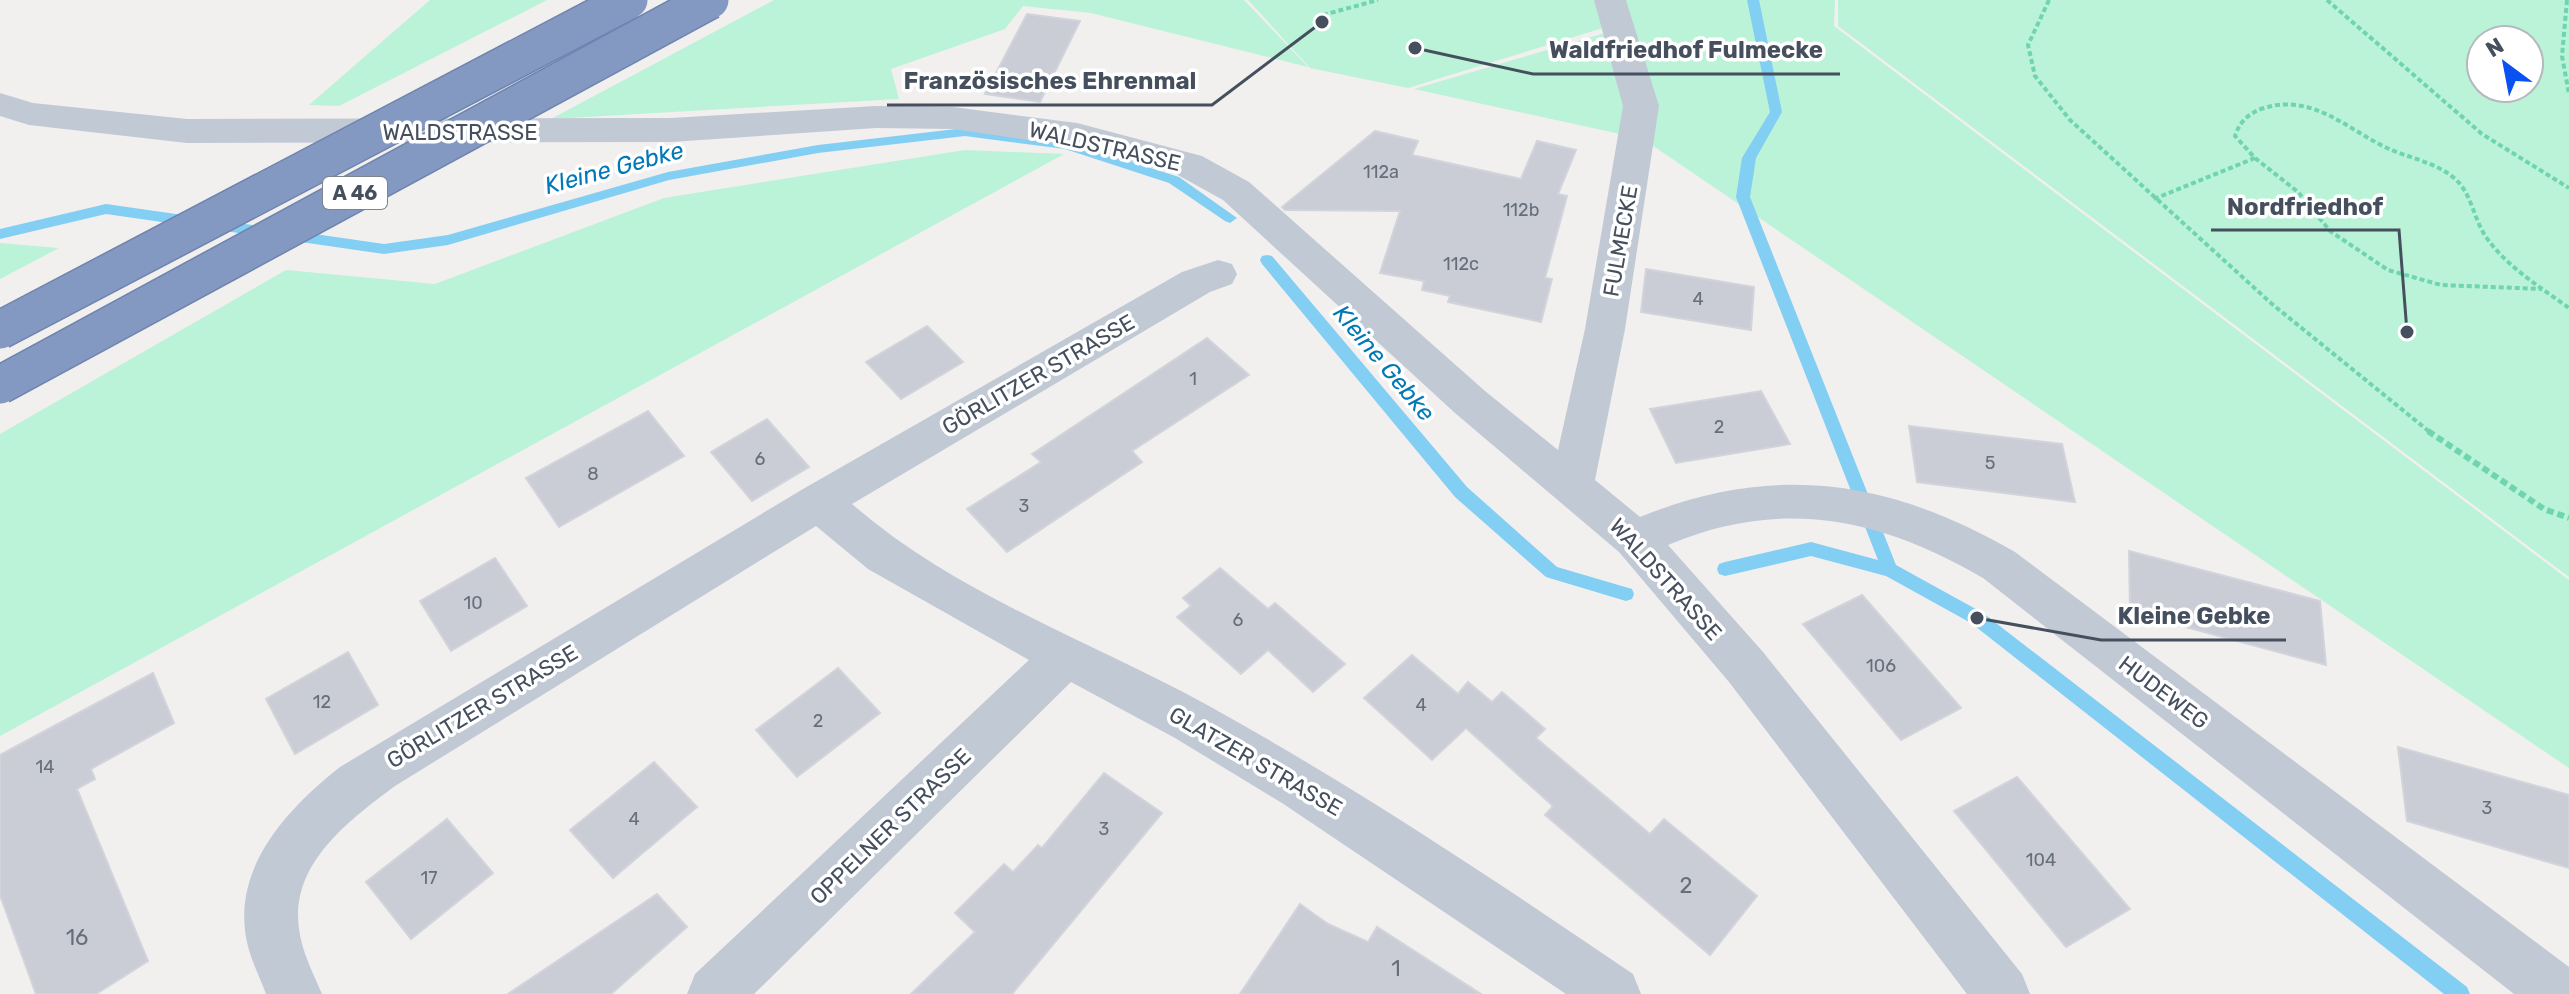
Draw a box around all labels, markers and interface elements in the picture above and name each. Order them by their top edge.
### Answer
north arrow [2465,24,2545,104]
callout: Waldfriedhof Fulmecke [1533,26,1840,74]
text: N [2481,32,2509,63]
text: Waldfriedhof Fulmecke [1549,36,1823,64]
callout: Französisches Ehrenmal [887,57,1212,105]
text: Französisches Ehrenmal [904,67,1196,95]
street label: WALDSTRASSE [1026,116,1184,177]
street label: WALDSTRASSE [382,119,538,146]
water label: Kleine Gebke [542,136,686,200]
house number: 112a [1363,161,1399,183]
road number: A 46 [323,177,387,209]
callout: Nordfriedhof [2211,182,2399,230]
street label: FULMECKE [1597,183,1644,299]
text: Nordfriedhof [2227,193,2384,221]
house number: 112b [1503,199,1539,221]
house number: 112c [1443,253,1479,275]
house number: 4 [1692,288,1704,310]
water label: Kleine Gebke [1328,299,1440,427]
street label: GÖRLITZER STRASSE [937,308,1139,441]
house number: 1 [1189,368,1197,390]
house number: 2 [1714,416,1724,438]
house number: 6 [755,448,766,470]
house number: 5 [1985,452,1995,474]
house number: 8 [587,463,599,485]
house number: 3 [1019,495,1029,517]
street label: WALDSTRASSE [1604,513,1728,646]
house number: 10 [463,592,483,614]
callout: Kleine Gebke [2101,592,2286,640]
text: Kleine Gebke [2117,602,2271,630]
house number: 6 [1233,609,1244,631]
street label: GÖRLITZER STRASSE [382,639,582,774]
street label: HUDEWEG [2113,650,2214,735]
house number: 106 [1866,655,1896,677]
house number: 12 [313,691,331,713]
house number: 4 [1415,694,1427,716]
street label: GLATZER STRASSE [1164,701,1347,822]
house number: 2 [813,710,823,732]
street label: OPPELNER STRASSE [804,743,976,910]
house number: 14 [36,756,54,778]
house number: 3 [2482,797,2492,819]
house number: 4 [628,808,640,830]
house number: 3 [1099,818,1109,840]
house number: 104 [2026,849,2056,871]
house number: 17 [421,867,437,889]
house number: 2 [1680,872,1692,899]
house number: 16 [66,924,88,951]
house number: 1 [1391,955,1401,982]

